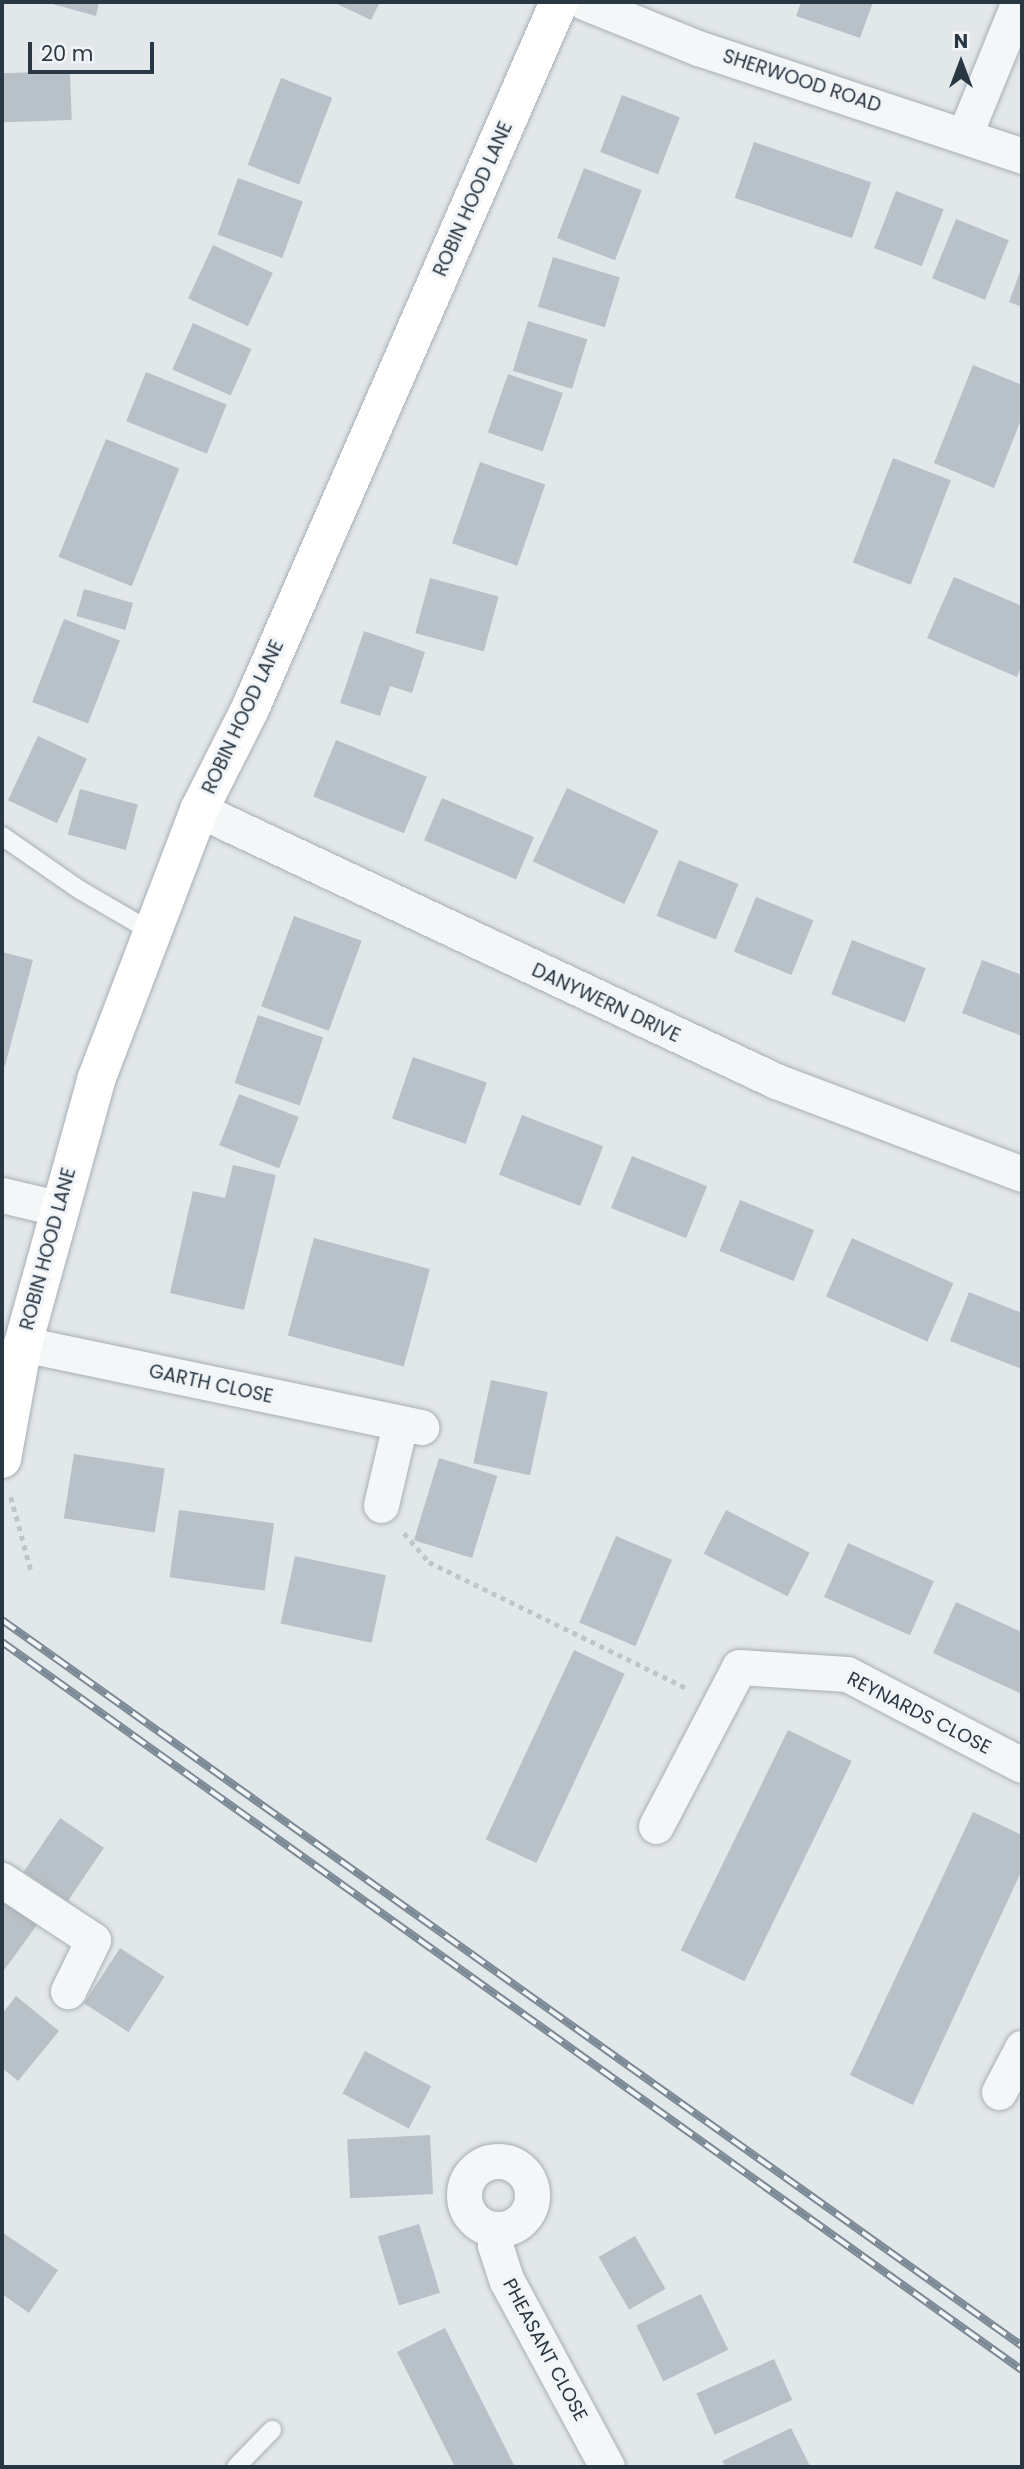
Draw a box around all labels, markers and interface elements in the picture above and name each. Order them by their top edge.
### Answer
scale bar [32,28,158,72]
north arrow [926,28,996,98]
text: N [954,28,968,55]
text: 20 m [41,39,94,68]
street label: SHERWOOD ROAD [720,45,884,117]
street label: ROBIN HOOD LANE [429,118,517,280]
street label: ROBIN HOOD LANE [197,637,289,797]
street label: DANYWERN DRIVE [528,959,684,1047]
street label: ROBIN HOOD LANE [15,1165,81,1333]
street label: GARTH CLOSE [147,1360,275,1408]
street label: REYNARDS CLOSE [843,1667,995,1759]
street label: PHEASANT CLOSE [498,2275,592,2425]

